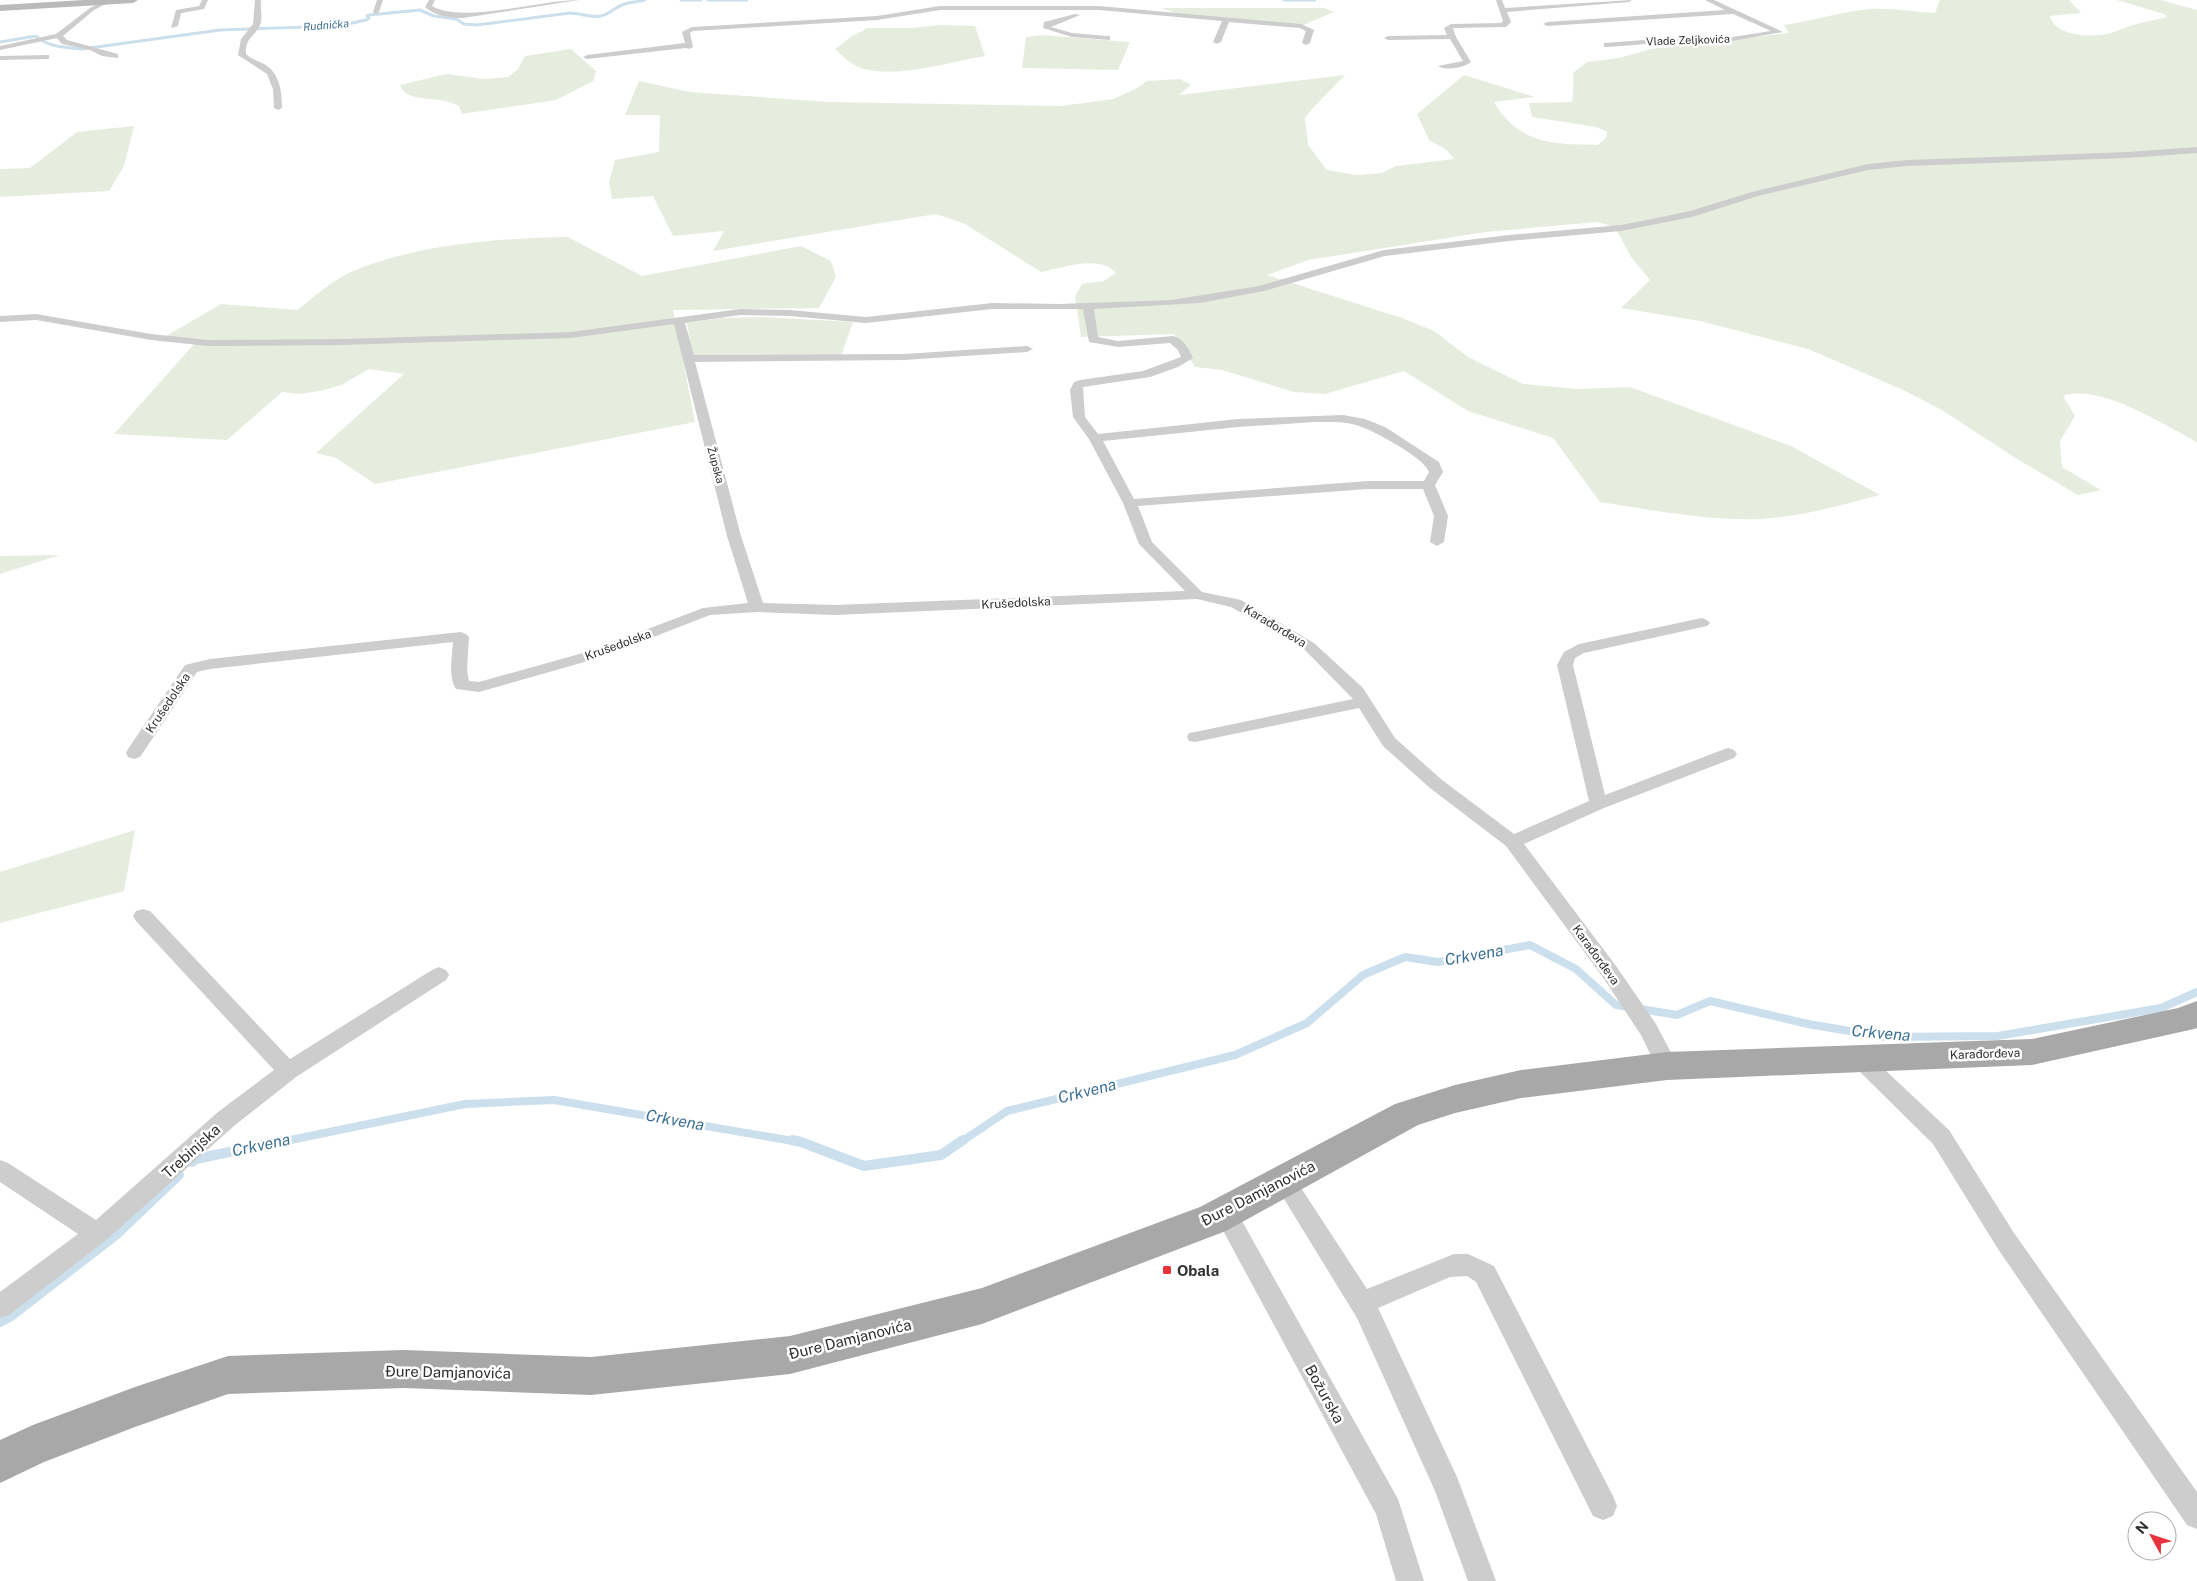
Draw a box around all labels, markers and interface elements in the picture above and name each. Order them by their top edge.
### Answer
water label: Rudnička [303,17,350,33]
street label: Vlade Zeljkovića [1646,33,1730,47]
street label: Župska [705,445,727,485]
street label: Krušedolska [981,594,1051,612]
street label: Karađorđeva [1241,602,1309,650]
street label: Krušedolska [583,627,653,663]
street label: Krušedolska [143,670,193,736]
street label: Karađorđeva [1570,922,1622,988]
water label: Crkvena [1443,941,1505,969]
water label: Crkvena [1851,1021,1911,1045]
street label: Karađorđeva [1950,1046,2020,1062]
water label: Crkvena [1056,1075,1118,1107]
water label: Crkvena [644,1106,706,1134]
street label: Trebinjska [159,1121,223,1181]
water label: Crkvena [230,1130,292,1160]
street label: Đure Damjanovića [1198,1157,1318,1229]
place label: Obala [1177,1262,1219,1279]
marker: Obala [1161,1264,1173,1276]
street label: Đure Damjanovića [787,1316,913,1362]
street label: Đure Damjanovića [385,1362,511,1382]
street label: Božurska [1302,1362,1348,1426]
north arrow [2127,1511,2177,1561]
text: N [2132,1518,2152,1537]

